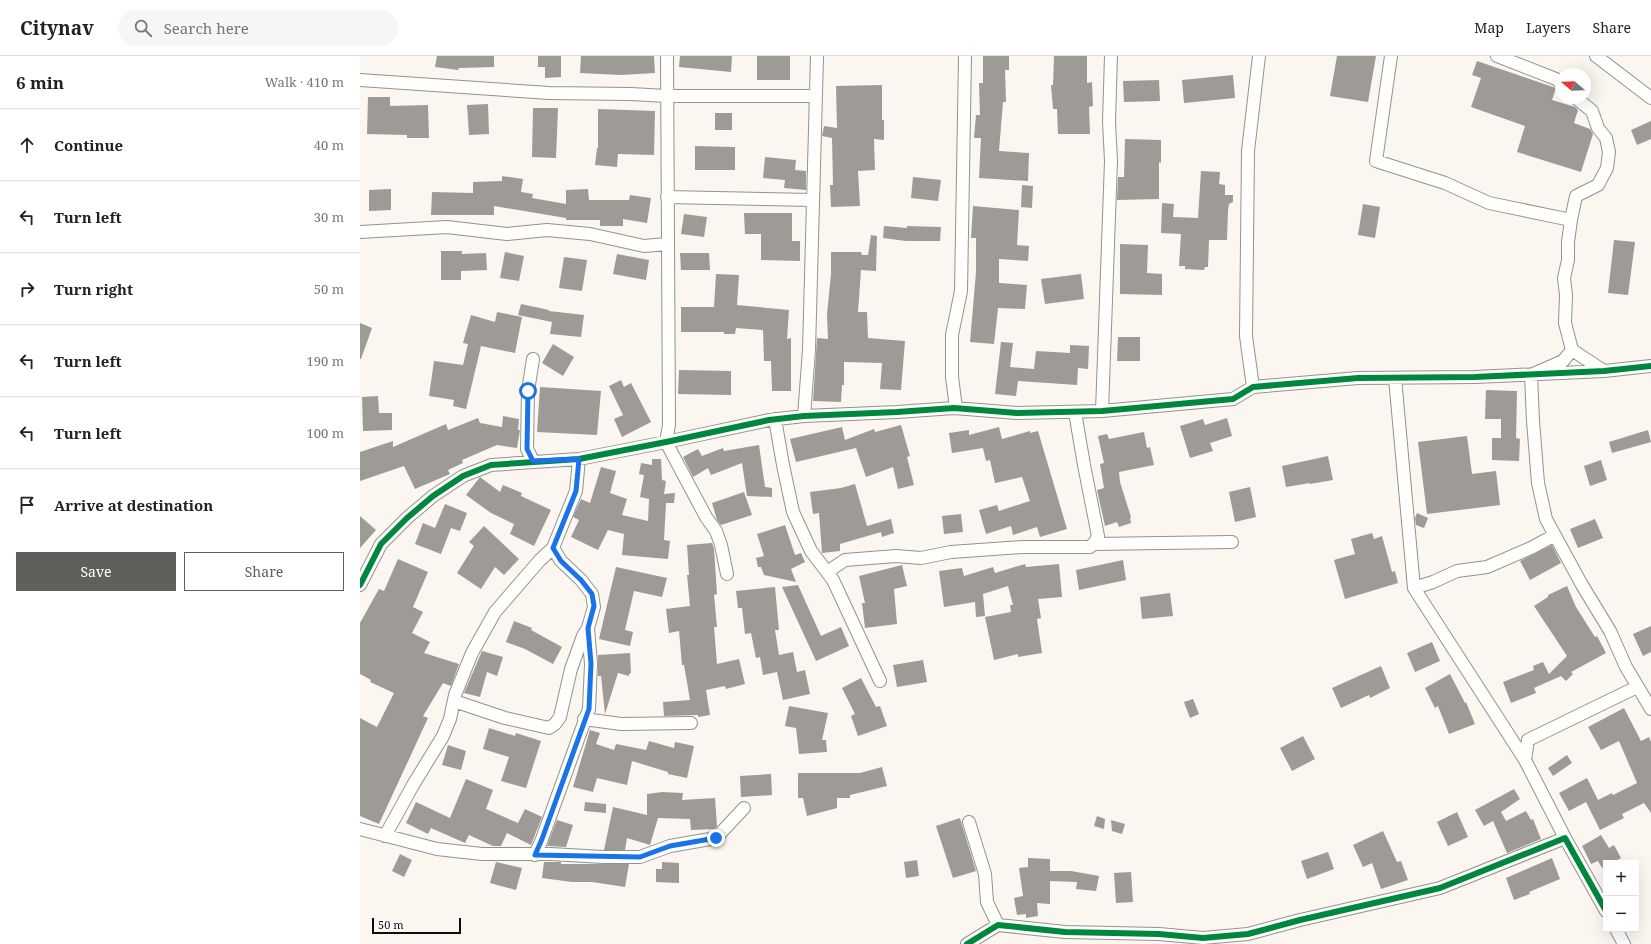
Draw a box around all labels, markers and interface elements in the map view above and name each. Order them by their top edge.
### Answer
search box [118,10,398,46]
text: Citynav [20,15,94,41]
icon: search [132,17,154,39]
text: Search here [164,18,249,38]
text: Map [1474,18,1504,37]
text: Layers [1526,18,1571,37]
text: Share [1593,18,1631,37]
north arrow [1555,68,1591,104]
text: 6 min [16,71,64,94]
text: Walk · 410 m [265,73,344,91]
icon: ahead [16,134,38,156]
text: Continue [54,135,123,155]
text: 40 m [314,136,344,154]
icon: left [16,206,38,228]
text: Turn left [54,207,122,227]
text: 30 m [314,208,344,226]
icon: right [16,278,38,300]
text: Turn right [54,279,133,299]
text: 50 m [314,280,344,298]
icon: left [16,350,38,372]
text: Turn left [54,351,122,371]
text: 190 m [307,352,344,370]
route start [519,382,537,400]
icon: left [16,422,38,444]
text: Turn left [54,423,122,443]
text: 100 m [307,424,344,442]
icon: arrive [16,494,38,516]
text: Arrive at destination [54,495,213,515]
button: Save [16,552,176,591]
button: Share [184,552,344,591]
route end [707,829,725,847]
map controls [1603,860,1639,932]
button: + [1603,860,1639,896]
button: − [1603,896,1639,932]
scale bar [372,916,461,935]
text: 50 m [378,917,404,932]

